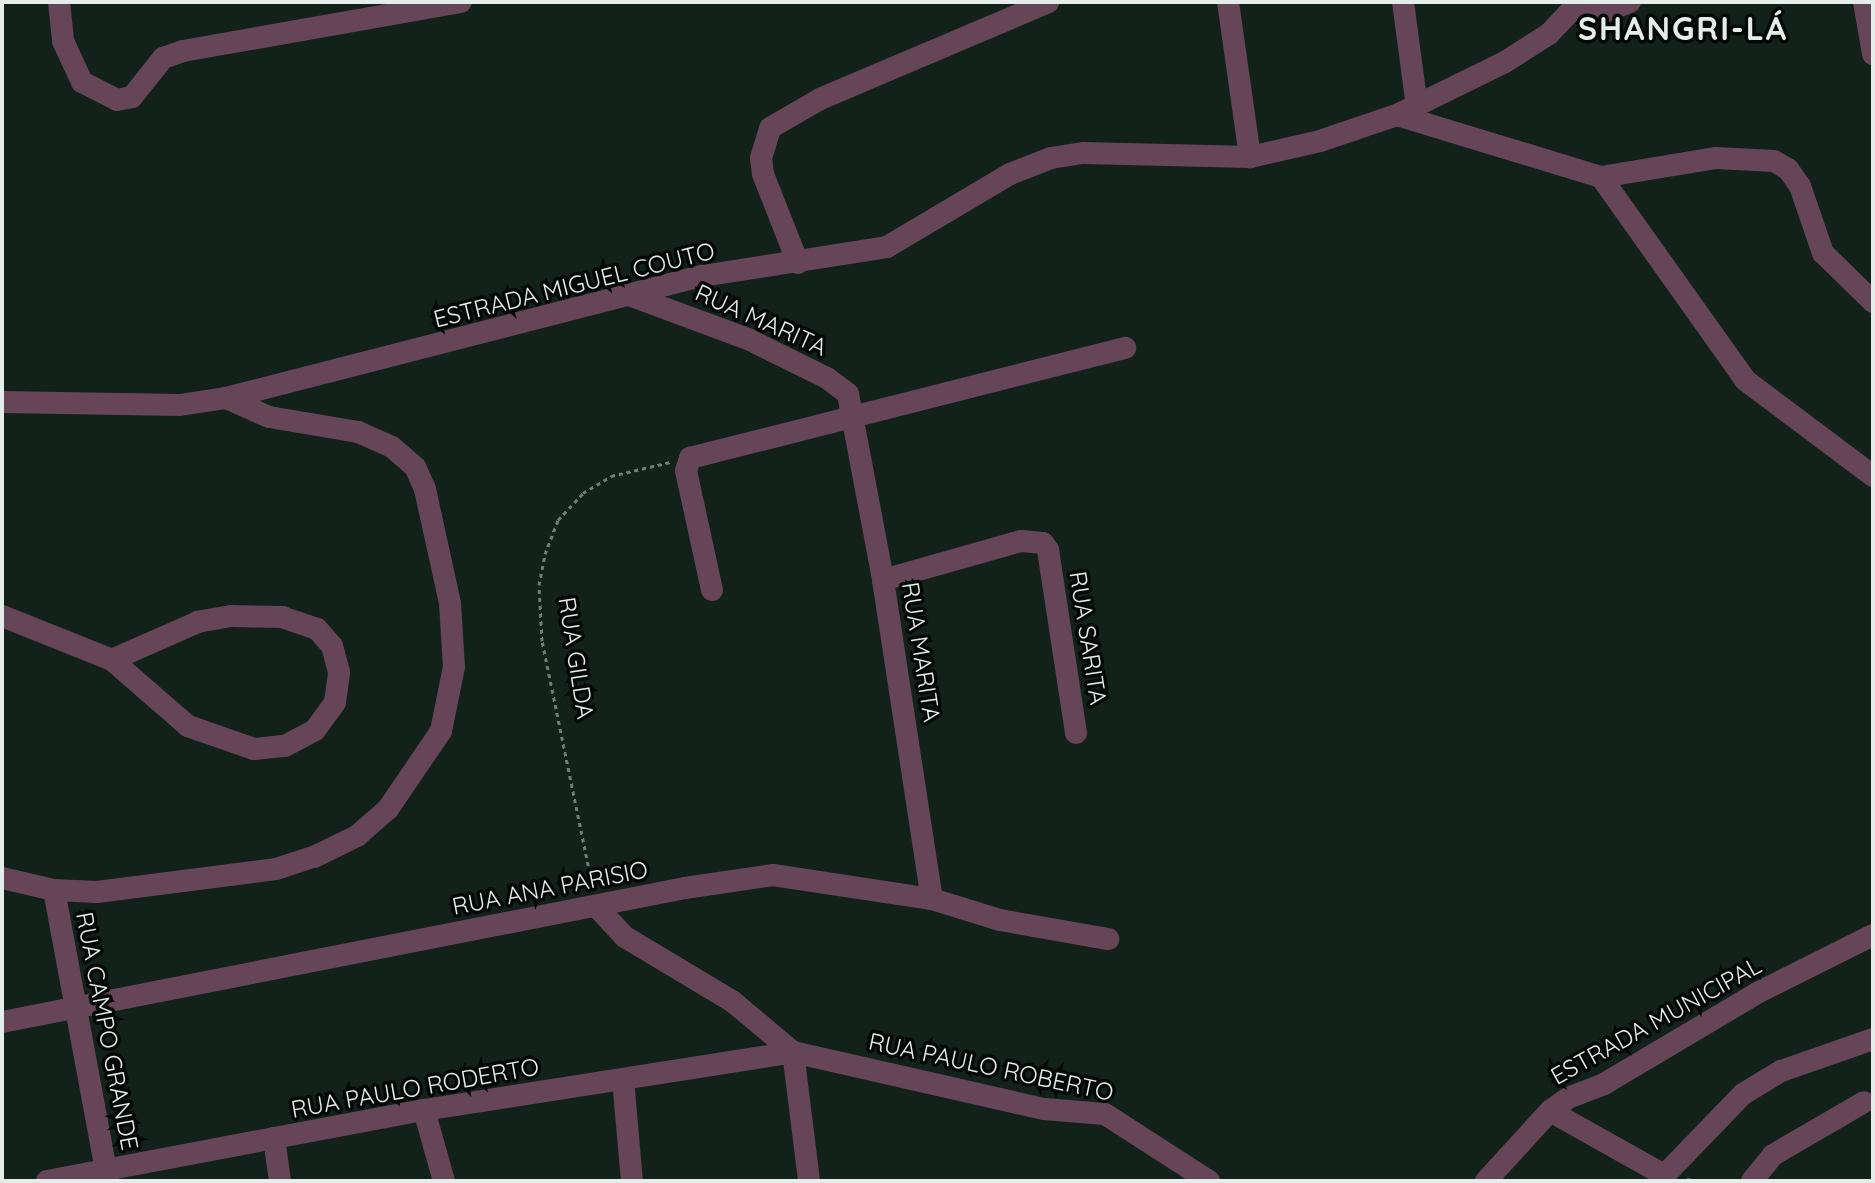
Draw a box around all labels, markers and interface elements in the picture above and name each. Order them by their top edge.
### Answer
district label: SHANGRI-LÁ [1578,9,1788,47]
street label: ESTRADA MIGUEL COUTO [431,236,717,334]
street label: RUA MARITA [691,278,831,362]
street label: RUA SARITA [1063,569,1113,707]
street label: RUA MARITA [896,580,946,724]
street label: RUA GILDA [552,595,600,721]
street label: RUA ANA PARISIO [450,855,650,921]
street label: RUA CAMPO GRANDE [70,910,144,1152]
street label: ESTRADA MUNICIPAL [1546,951,1766,1091]
street label: RUA PAULO ROBERTO [866,1027,1116,1107]
street label: RUA PAULO RODERTO [289,1052,541,1124]

